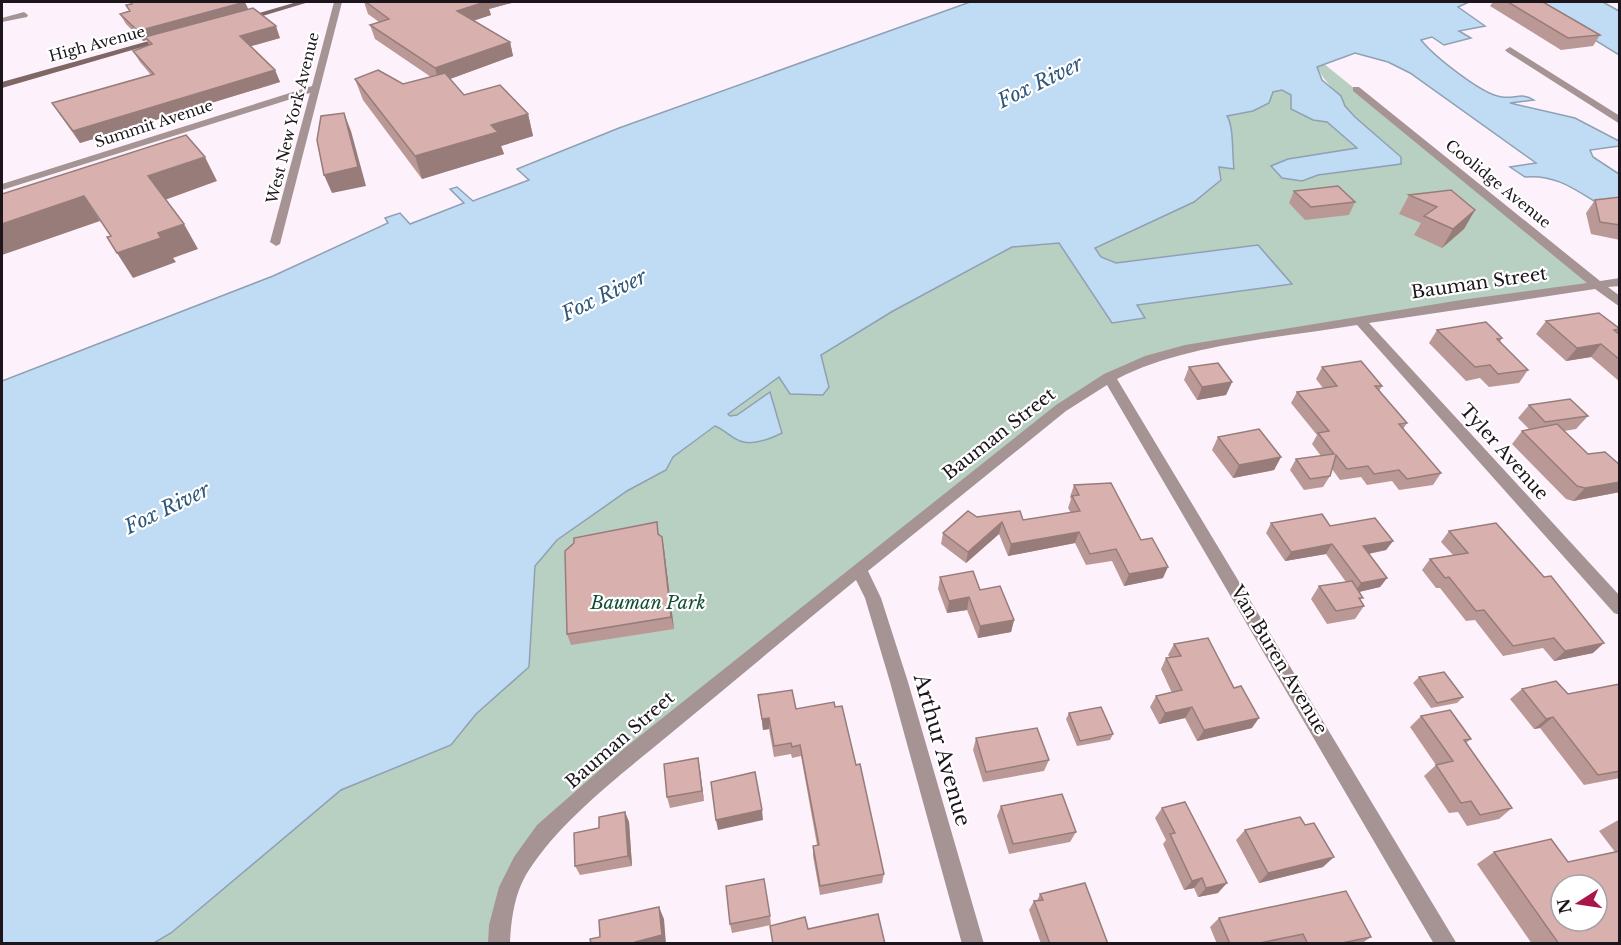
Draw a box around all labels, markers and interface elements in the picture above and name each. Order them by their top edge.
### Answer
street label: High Avenue [47,22,147,66]
street label: West New York Avenue [262,30,323,206]
water label: Fox River [993,51,1087,113]
street label: Summit Avenue [92,95,216,152]
street label: Coolidge Avenue [1442,135,1555,232]
street label: Bauman Street [1410,263,1548,303]
water label: Fox River [557,264,651,326]
street label: Bauman Street [938,383,1060,485]
street label: Tyler Avenue [1455,399,1553,505]
water label: Fox River [120,477,214,539]
street label: Van Buren Avenue [1225,581,1332,738]
park label: Bauman Park [589,592,706,614]
street label: Arthur Avenue [908,670,976,829]
street label: Bauman Street [561,687,679,793]
north arrow [1549,873,1609,933]
text: N [1553,897,1576,916]

